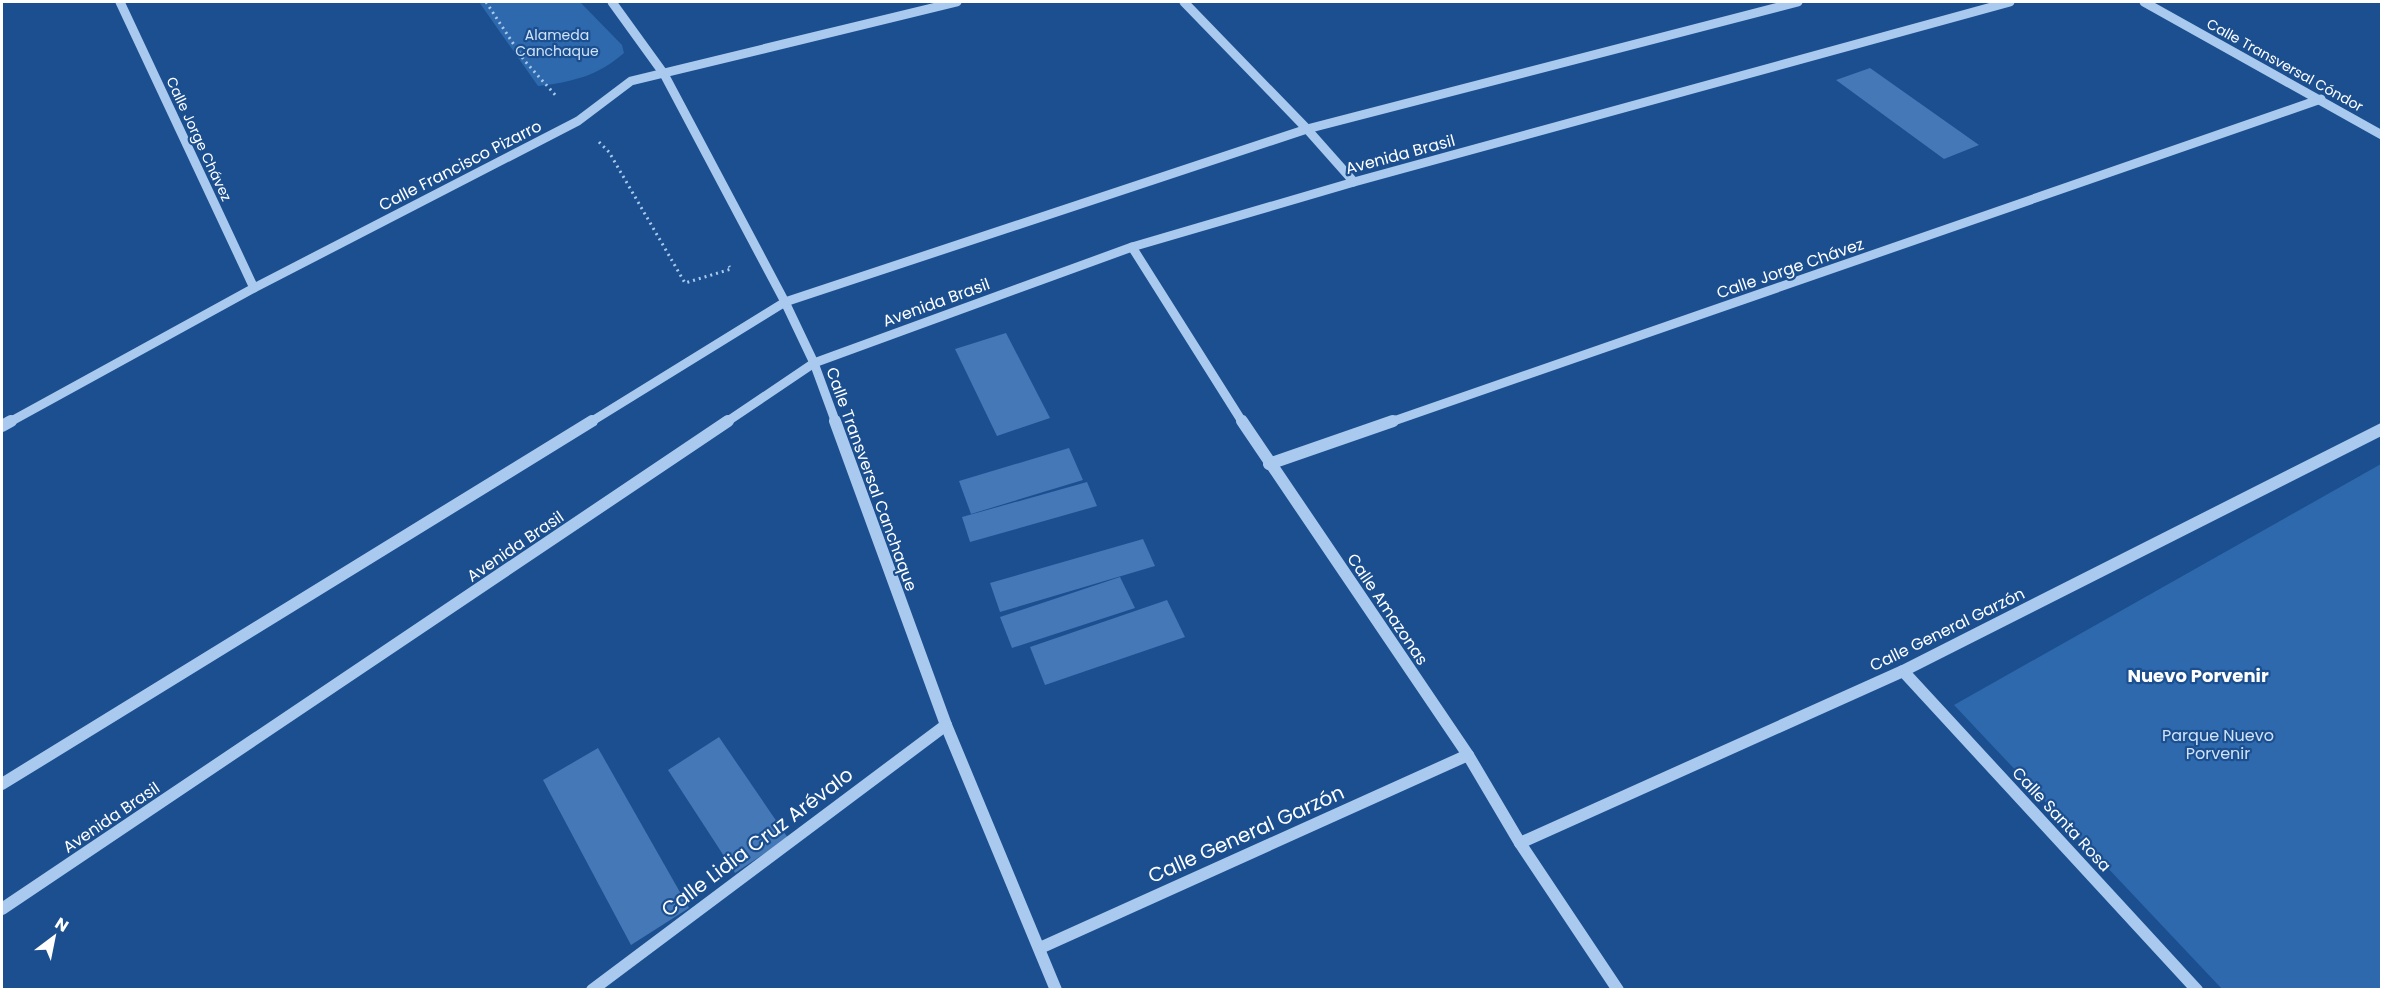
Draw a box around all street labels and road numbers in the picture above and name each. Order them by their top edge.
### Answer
street label: Calle Transversal Cóndor [2203,14,2367,116]
street label: Calle Jorge Chávez [161,74,237,204]
street label: Calle Francisco Pizarro [375,114,546,217]
street label: Avenida Brasil [1343,129,1457,180]
street label: Calle Jorge Chávez [1713,232,1867,304]
street label: Avenida Brasil [879,272,993,333]
street label: Calle Transversal Canchaque [820,364,923,594]
street label: Avenida Brasil [462,505,568,587]
street label: Calle Amazonas [1342,549,1434,670]
street label: Calle General Garzón [1866,582,2029,677]
street label: Calle Lidia Cruz Arévalo [655,761,859,923]
street label: Calle Santa Rosa [2007,762,2116,877]
street label: Avenida Brasil [58,776,164,858]
street label: Calle General Garzón [1143,778,1349,890]

